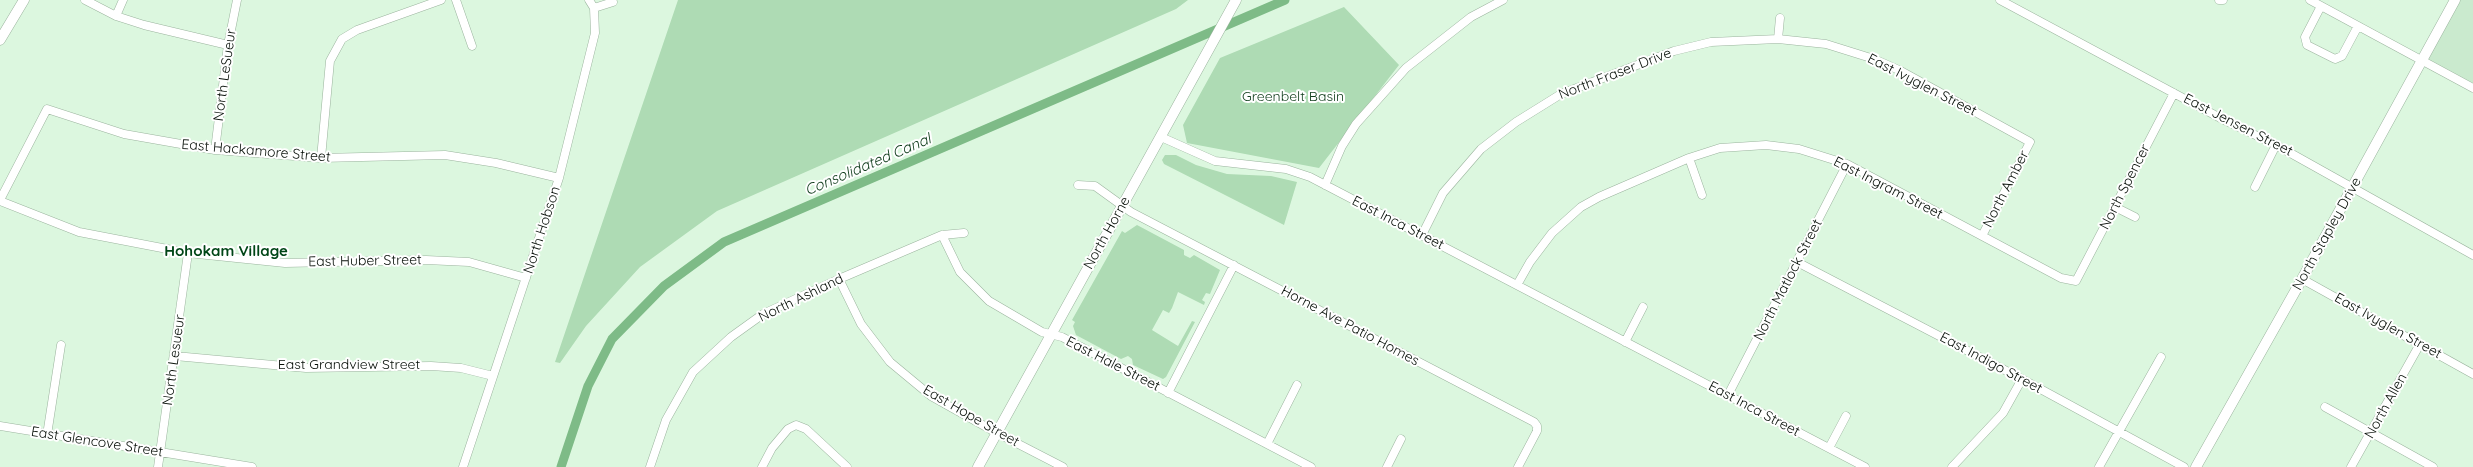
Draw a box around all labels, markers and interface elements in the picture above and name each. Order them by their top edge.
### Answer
street label: North LeSueur [210,28,240,122]
street label: North Fraser Drive [1556,45,1674,103]
street label: East Ivyglen Street [1865,50,1979,120]
park label: Greenbelt Basin [1242,89,1344,105]
street label: East Jensen Street [2181,90,2295,160]
water label: Consolidated Canal [802,130,934,200]
street label: East Hackamore Street [181,136,331,166]
street label: North Spencer [2096,142,2154,232]
street label: North Amber [1979,148,2033,230]
street label: East Ingram Street [1831,153,1945,223]
street label: North Stapley Drive [2289,175,2365,293]
street label: North Hobson [520,184,564,276]
street label: East Inca Street [1349,193,1447,253]
street label: North Horne [1080,194,1134,272]
street label: North Matlock Street [1750,217,1826,343]
district label: Hohokam Village [164,242,288,260]
street label: East Huber Street [308,252,422,270]
street label: North Ashland [756,270,846,326]
street label: Horne Ave Patio Homes [1278,282,1422,370]
street label: East Ivyglen Street [2331,290,2445,362]
street label: North Lesueur [159,313,189,407]
street label: East Indigo Street [1937,329,2045,397]
street label: East Hale Street [1063,333,1163,395]
street label: East Grandview Street [278,357,420,373]
street label: North Allen [2361,370,2411,442]
street label: East Inca Street [1705,378,1803,440]
street label: East Hope Street [920,382,1022,450]
street label: East Glencove Street [30,423,164,461]

